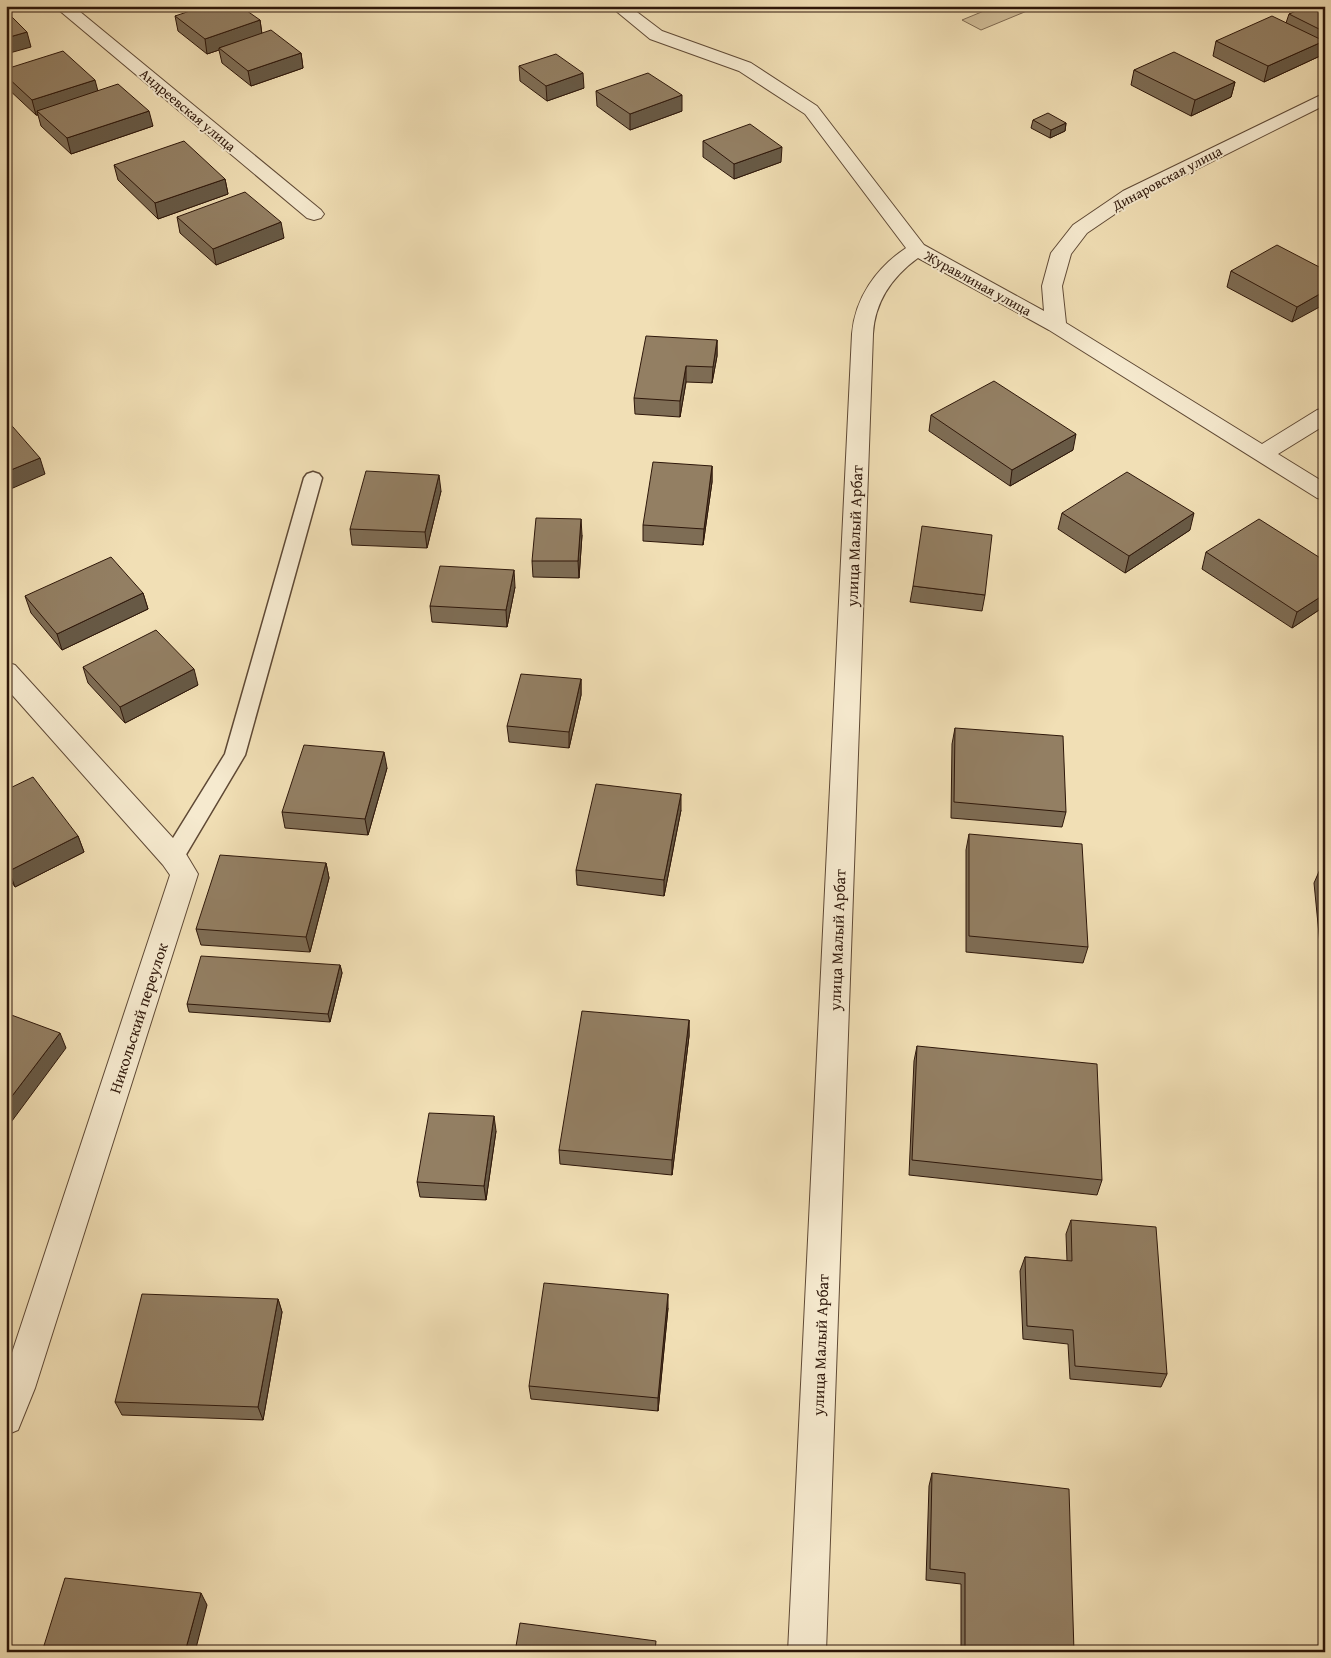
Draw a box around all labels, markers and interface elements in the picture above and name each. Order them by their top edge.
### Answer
street label: Андреевская улица [136,64,241,156]
street label: Динаровская улица [1108,140,1226,216]
street label: Журавлиная улица [920,245,1035,321]
street label: улица Малый Арбат [839,464,868,608]
street label: улица Малый Арбат [822,868,851,1012]
street label: Никольский переулок [102,939,174,1096]
street label: улица Малый Арбат [805,1273,834,1417]

